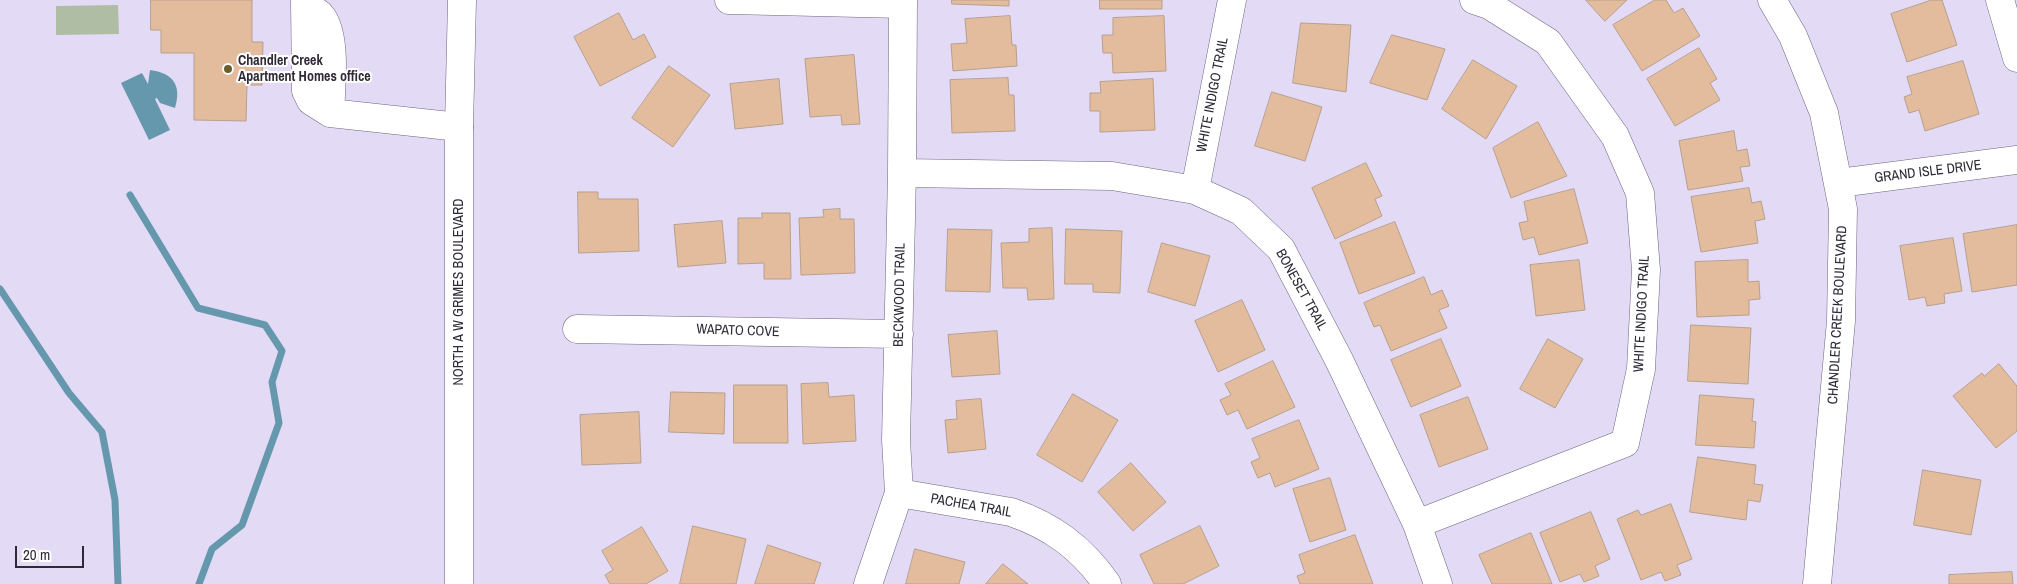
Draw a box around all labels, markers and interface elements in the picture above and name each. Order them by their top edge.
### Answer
street label: WHITE INDIGO TRAIL [1194,36,1232,154]
place label: Chandler Creek Apartment Homes office [238,53,371,85]
marker: Chandler Creek Apartment Homes office [222,63,234,75]
street label: GRAND ISLE DRIVE [1873,157,1983,187]
street label: NORTH A W GRIMES BOULEVARD [451,198,467,386]
street label: CHANDLER CREEK BOULEVARD [1825,225,1851,405]
street label: BECKWOOD TRAIL [891,243,909,347]
street label: BONESET TRAIL [1272,246,1330,334]
street label: WHITE INDIGO TRAIL [1631,255,1653,373]
street label: WAPATO COVE [696,321,780,341]
street label: PACHEA TRAIL [929,491,1013,521]
scale bar [18,536,86,568]
text: 20 m [23,544,50,565]

